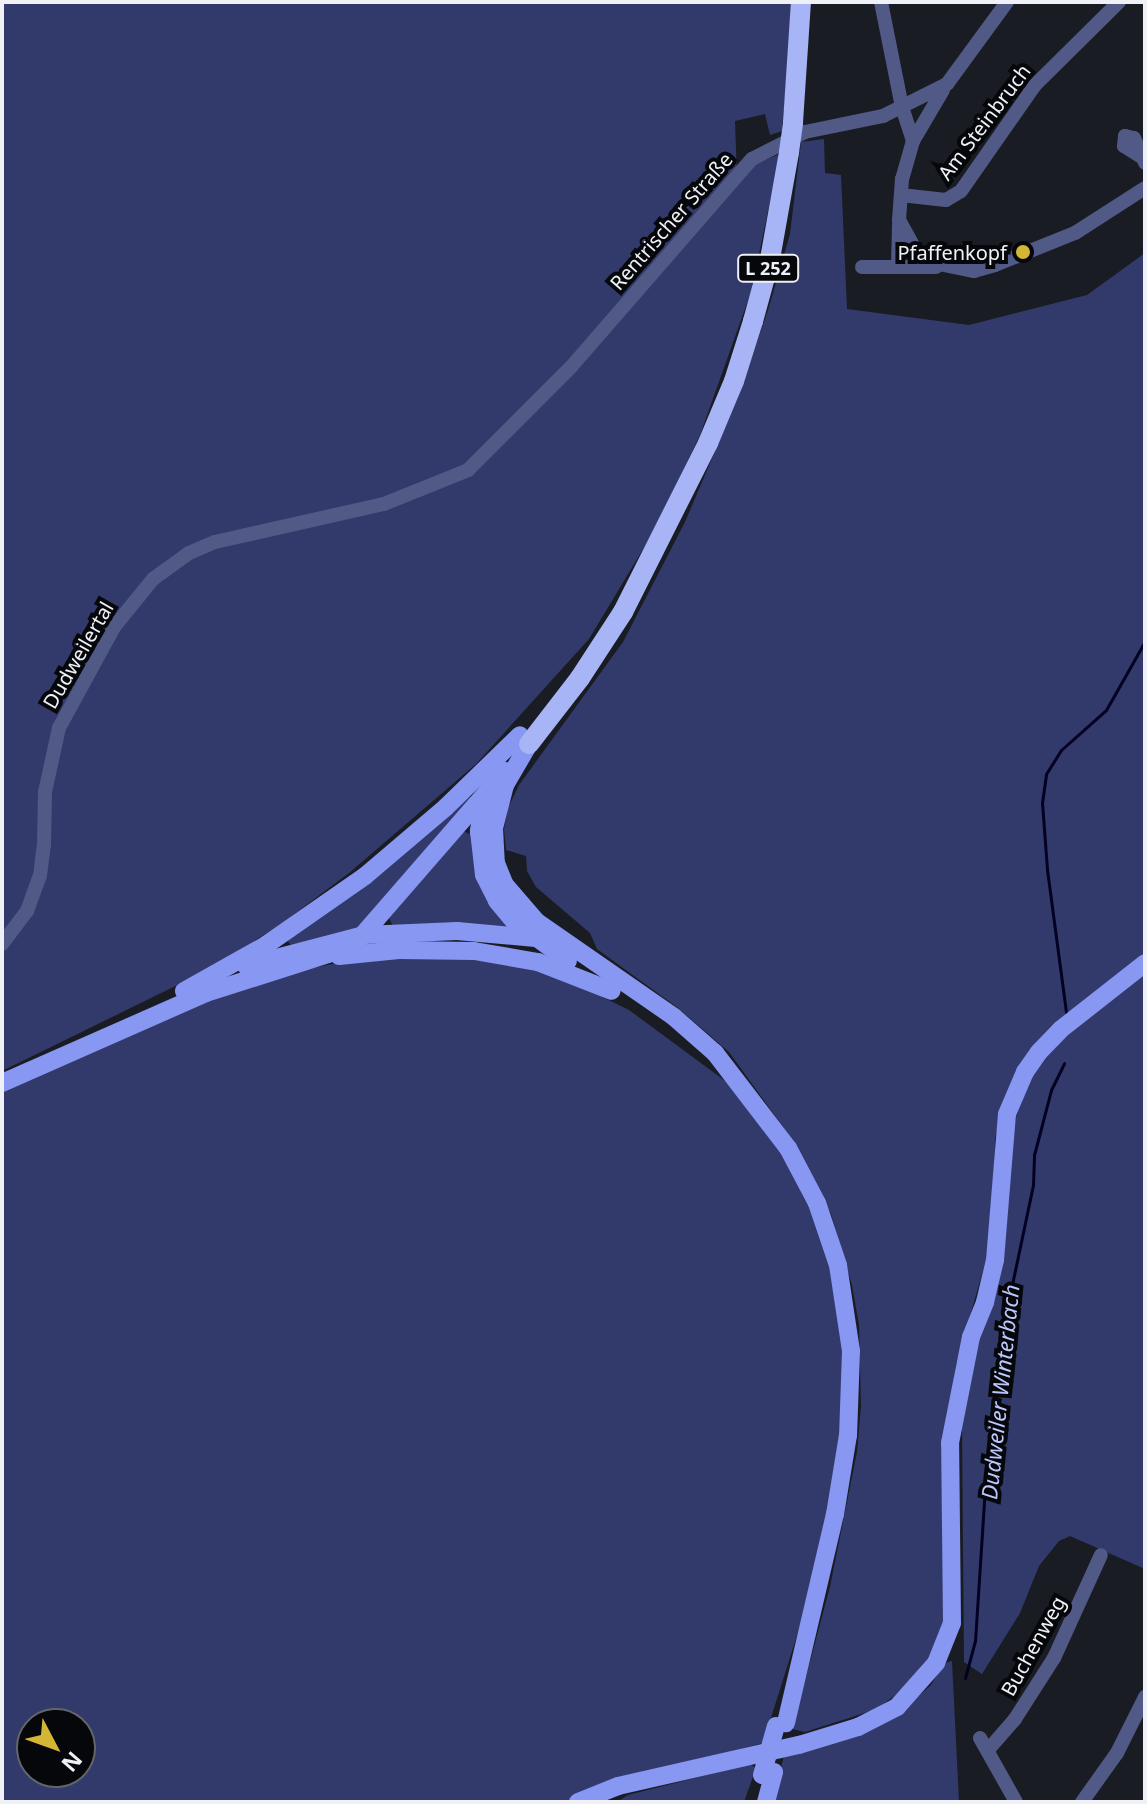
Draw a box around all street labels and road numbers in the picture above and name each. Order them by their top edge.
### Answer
street label: Am Steinbruch [933,59,1035,185]
street label: Rentrischer Straße [605,147,737,295]
road number: L 252 [736,254,800,282]
street label: Dudweilertal [38,597,118,713]
street label: Buchenweg [996,1592,1070,1700]

